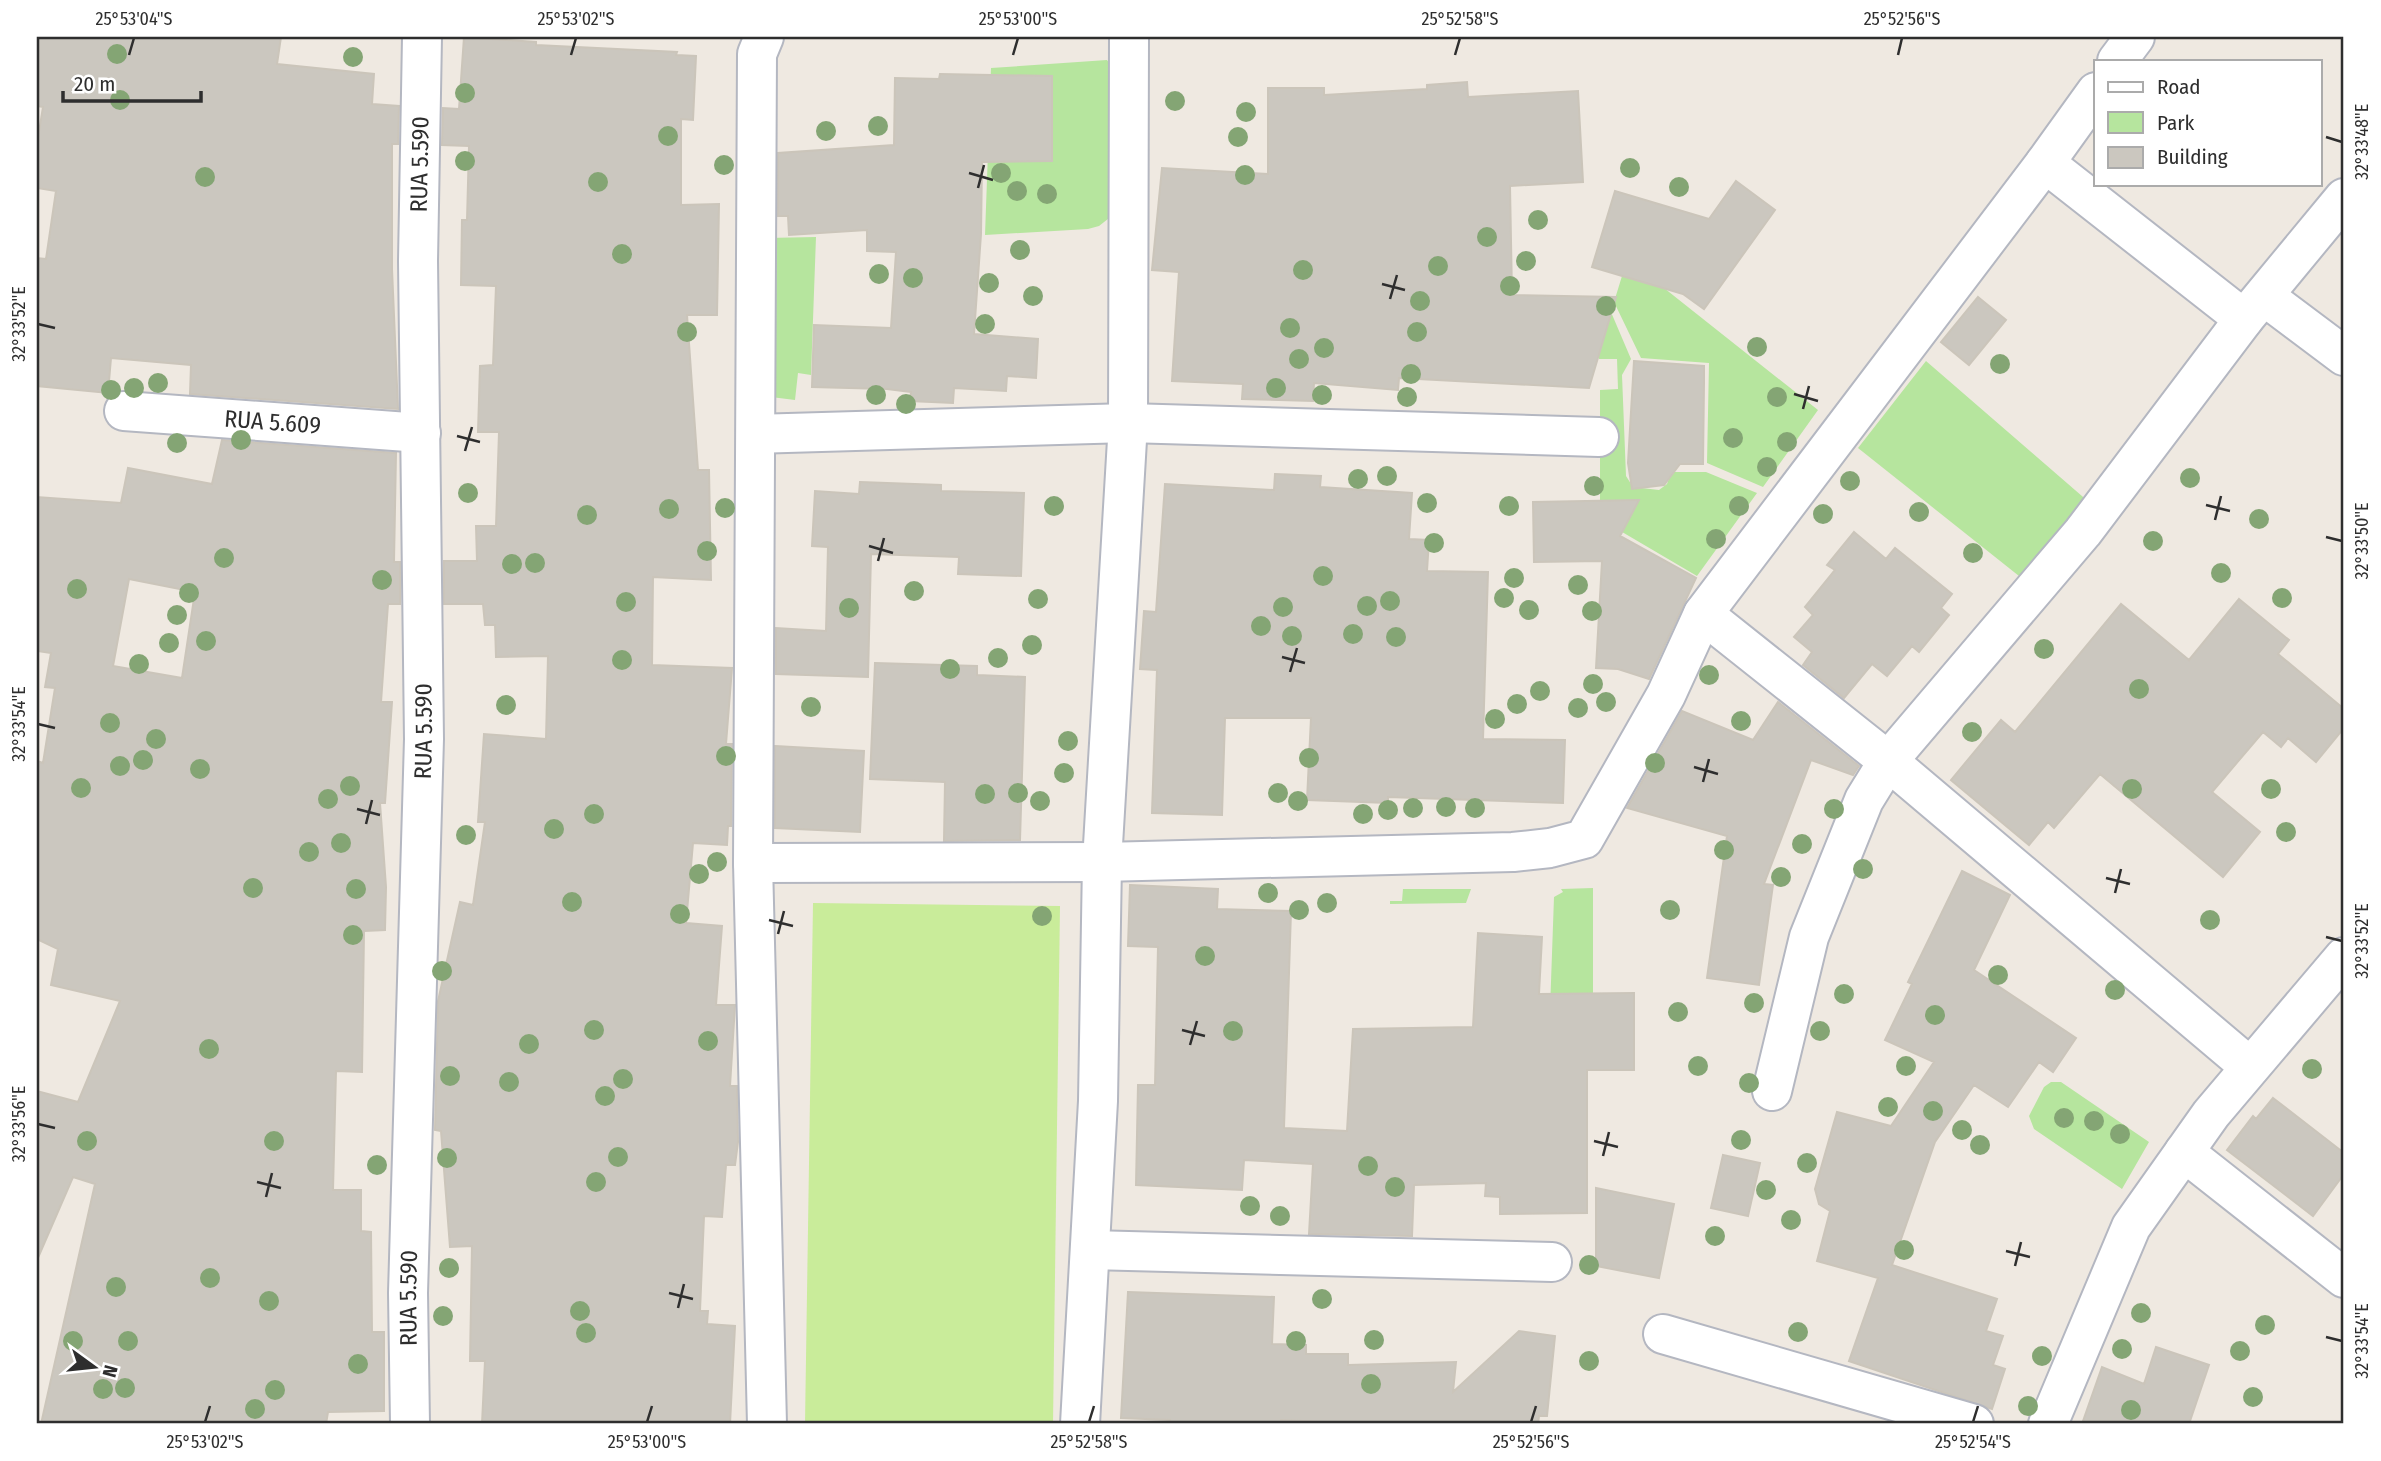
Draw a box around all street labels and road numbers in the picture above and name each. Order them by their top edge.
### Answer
street label: RUA 5.590 [405,116,435,213]
street label: RUA 5.609 [223,404,322,440]
street label: RUA 5.590 [409,683,438,780]
street label: RUA 5.590 [394,1249,423,1346]

